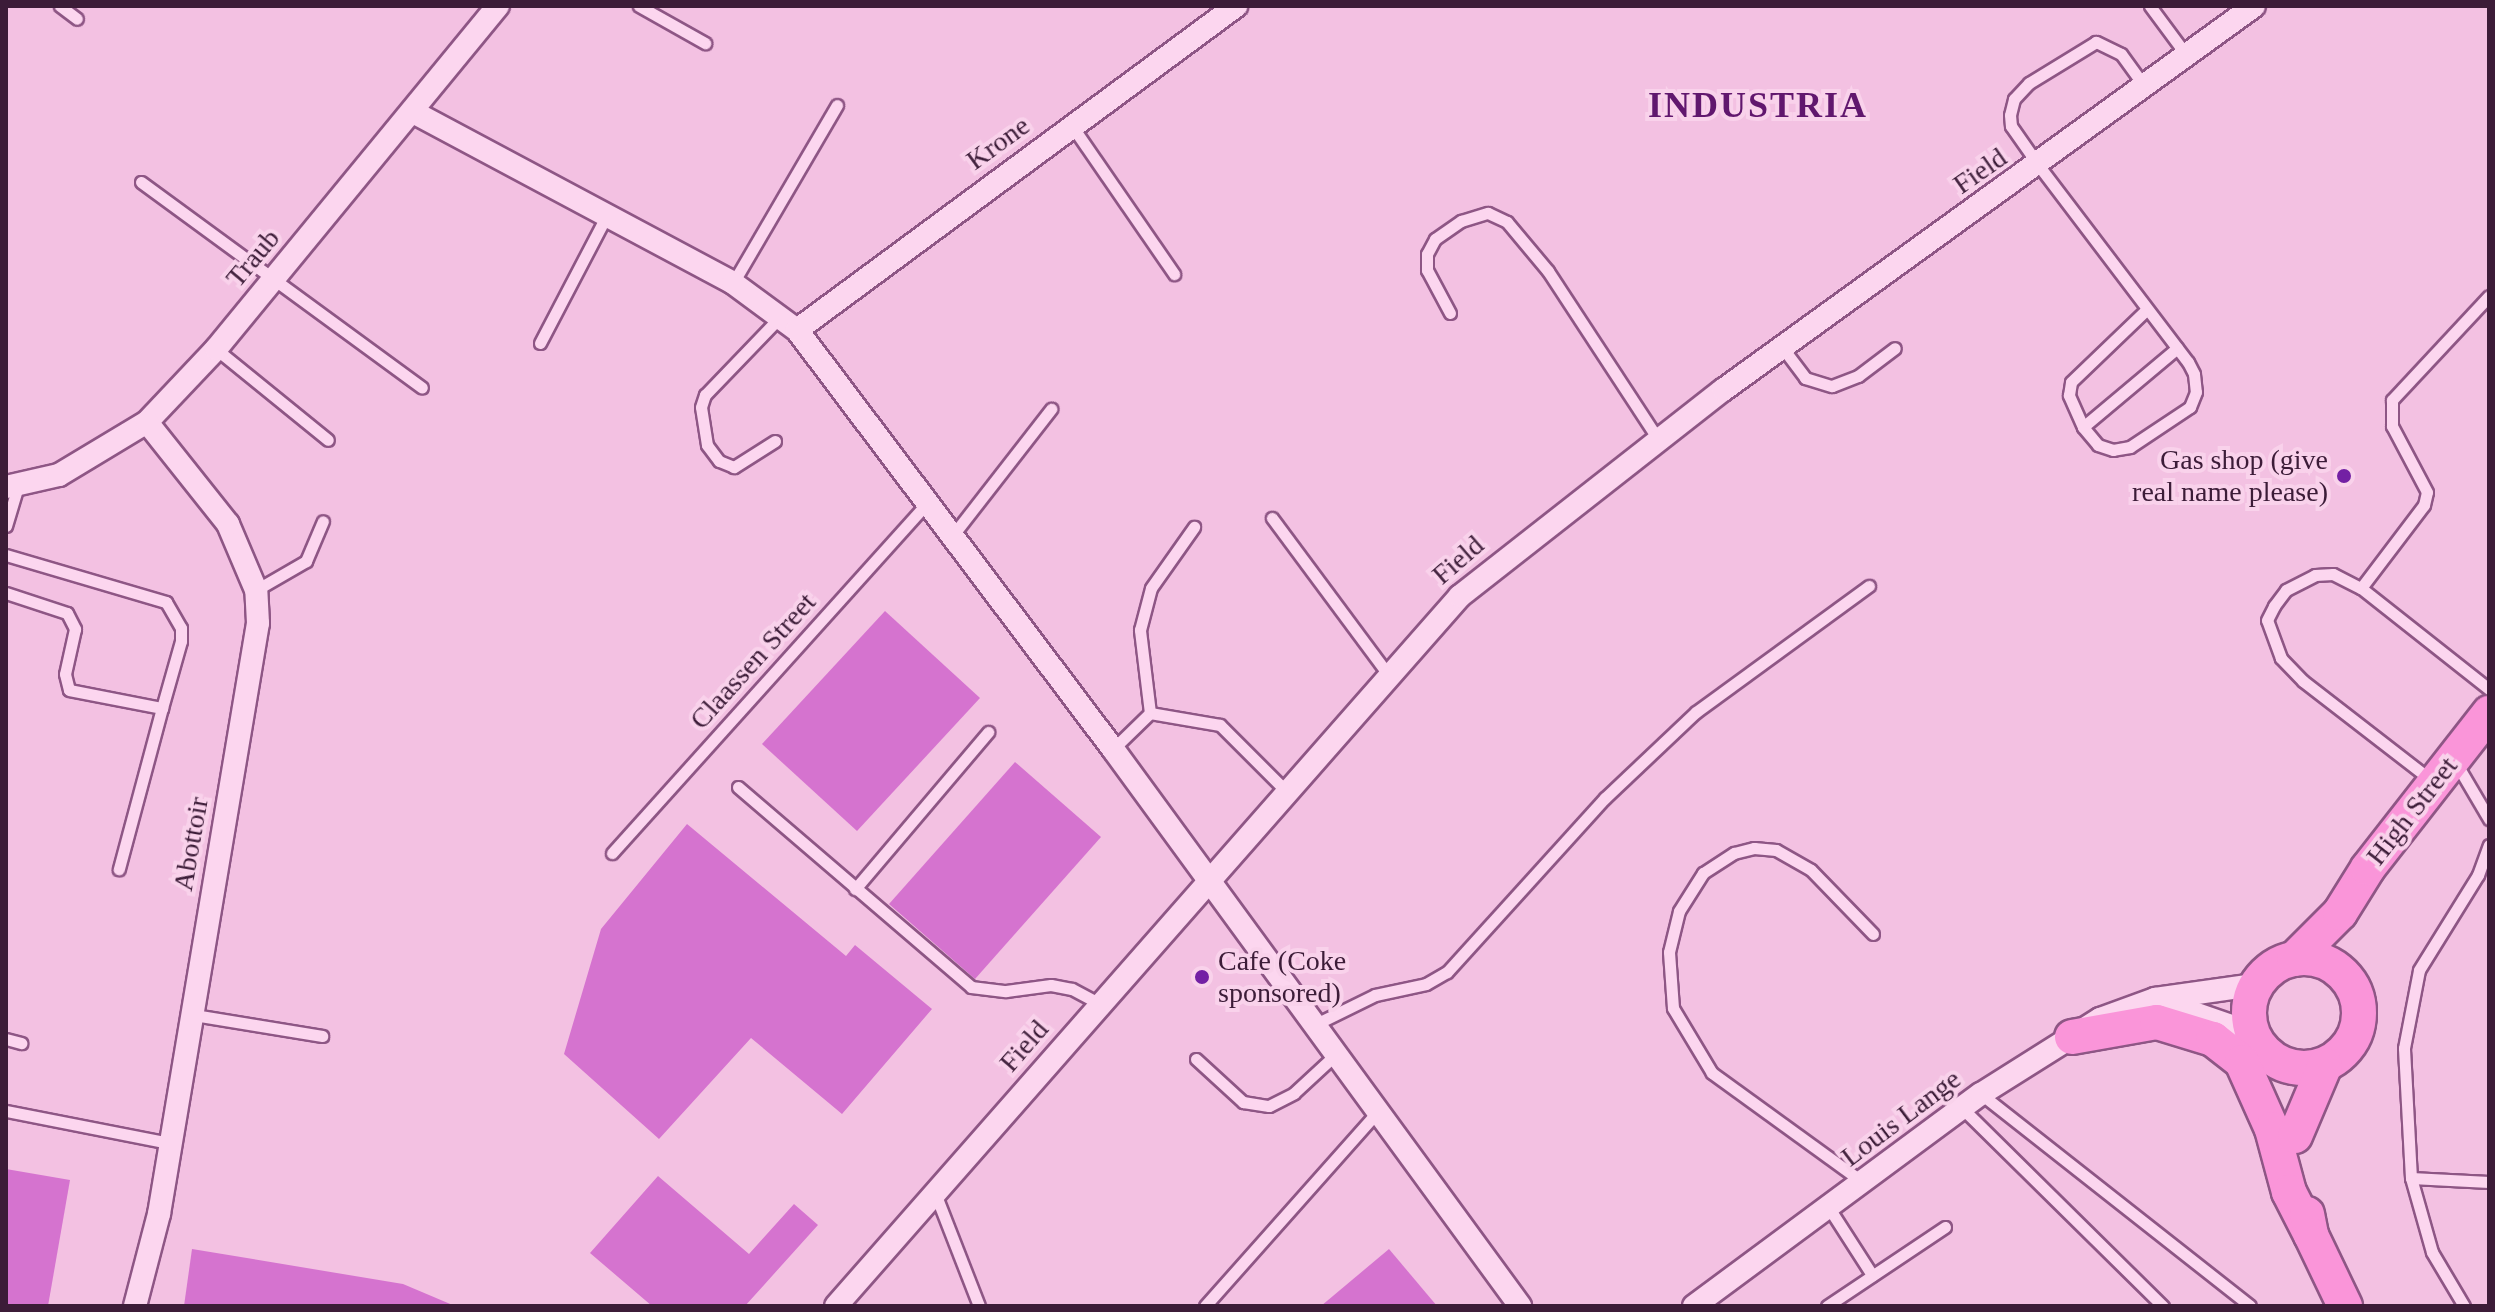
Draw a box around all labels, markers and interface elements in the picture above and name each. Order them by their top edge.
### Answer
district label: INDUSTRIA [1648,84,1868,128]
street label: Krone [960,109,1036,177]
street label: Field [1947,141,2013,201]
street label: Traub [219,222,287,294]
place label: Gas shop (give real name please) [2132,443,2328,509]
marker: Gas shop (give real name please) [2335,467,2353,485]
street label: Field [1425,528,1491,592]
street label: Claassen Street [683,586,823,736]
street label: High Street [2359,750,2465,872]
street label: Abottoir [166,794,216,894]
place label: Cafe (Coke sponsored) [1218,944,1346,1010]
marker: Cafe (Coke sponsored) [1193,968,1211,986]
street label: Field [992,1013,1056,1079]
street label: Louis Lange [1835,1062,1967,1174]

